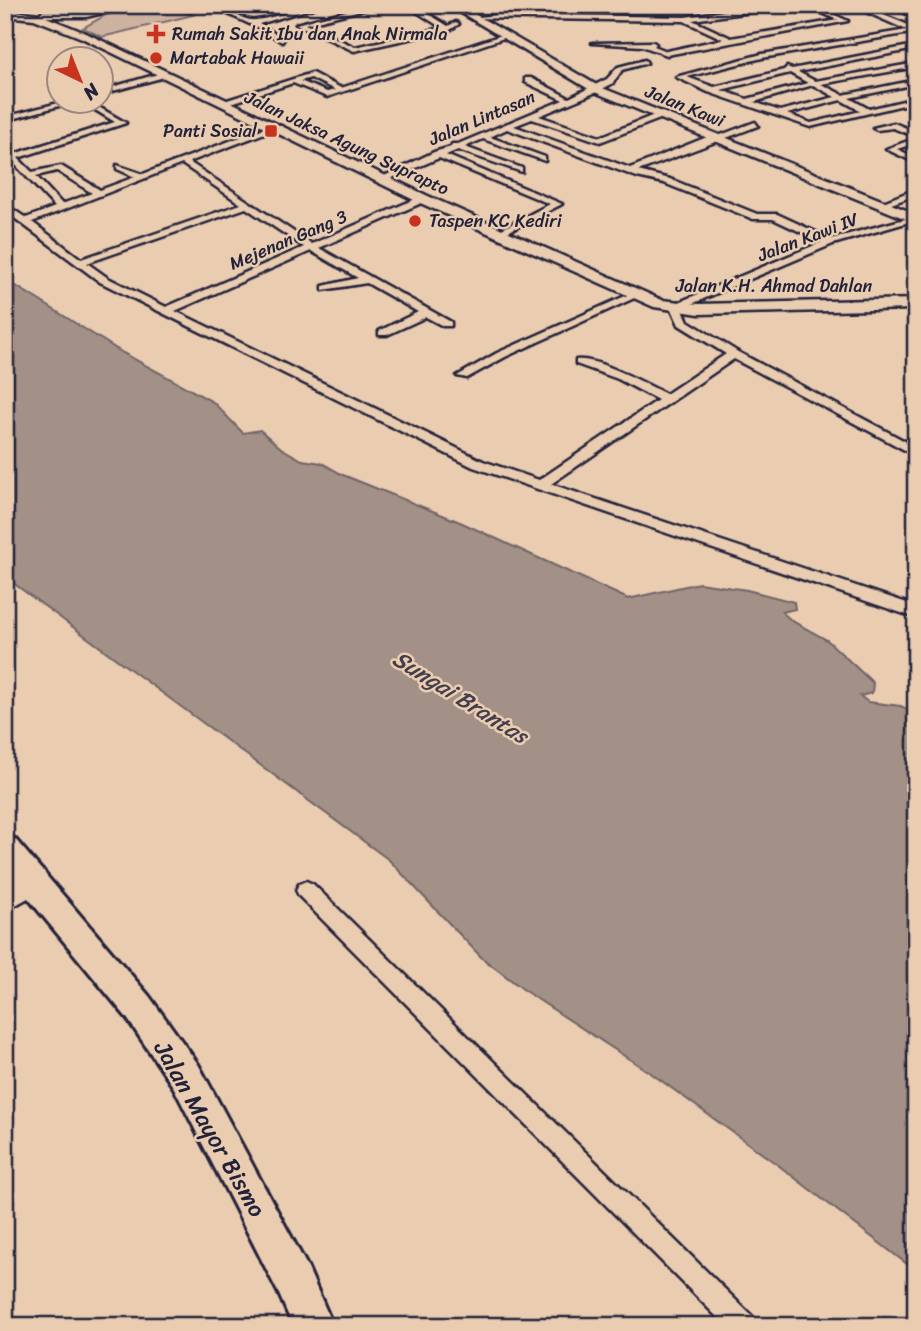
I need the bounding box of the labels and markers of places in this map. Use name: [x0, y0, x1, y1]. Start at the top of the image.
place label: Rumah Sakit Ibu dan Anak Nirmala: [172, 18, 448, 50]
marker: Rumah Sakit Ibu dan Anak Nirmala: [146, 24, 166, 44]
place label: Martabak Hawaii: [170, 42, 305, 74]
marker: Martabak Hawaii: [148, 50, 164, 66]
place label: Panti Sosial: [163, 115, 258, 147]
marker: Panti Sosial: [263, 123, 279, 139]
place label: Taspen KC Kediri: [429, 205, 563, 237]
marker: Taspen KC Kediri: [407, 213, 423, 229]

